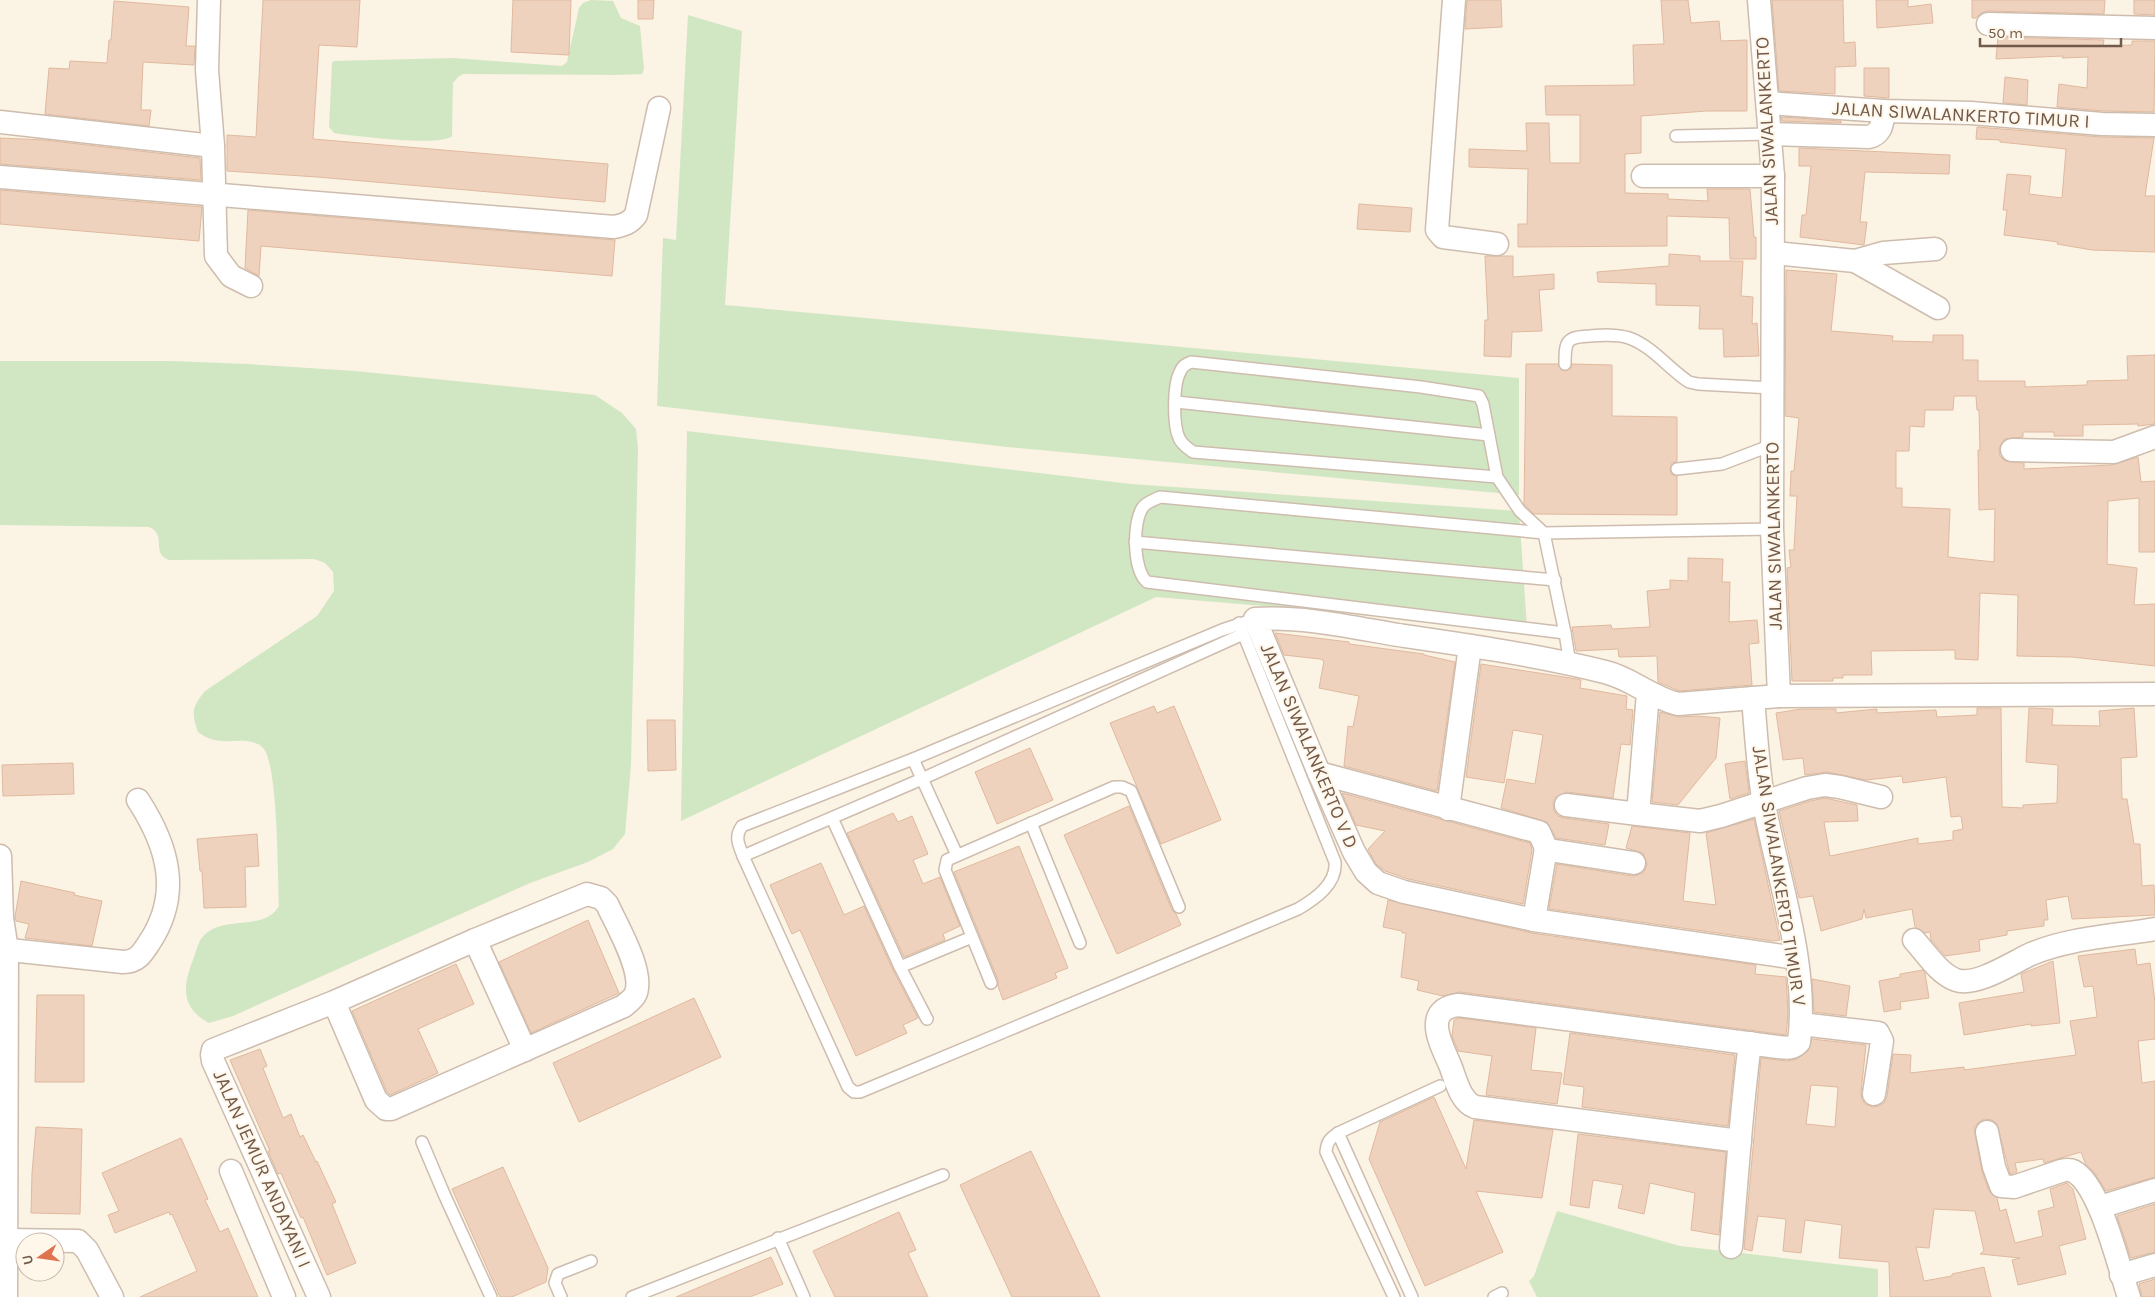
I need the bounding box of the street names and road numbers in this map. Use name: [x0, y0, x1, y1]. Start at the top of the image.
street label: JALAN SIWALANKERTO: [1751, 36, 1783, 226]
street label: JALAN SIWALANKERTO TIMUR I: [1832, 97, 2090, 133]
street label: JALAN SIWALANKERTO: [1761, 442, 1787, 630]
street label: JALAN SIWALANKERTO V D: [1256, 640, 1362, 852]
street label: JALAN SIWALANKERTO TIMUR V: [1748, 744, 1810, 1008]
street label: JALAN JEMUR ANDAYANI I: [208, 1067, 316, 1271]

